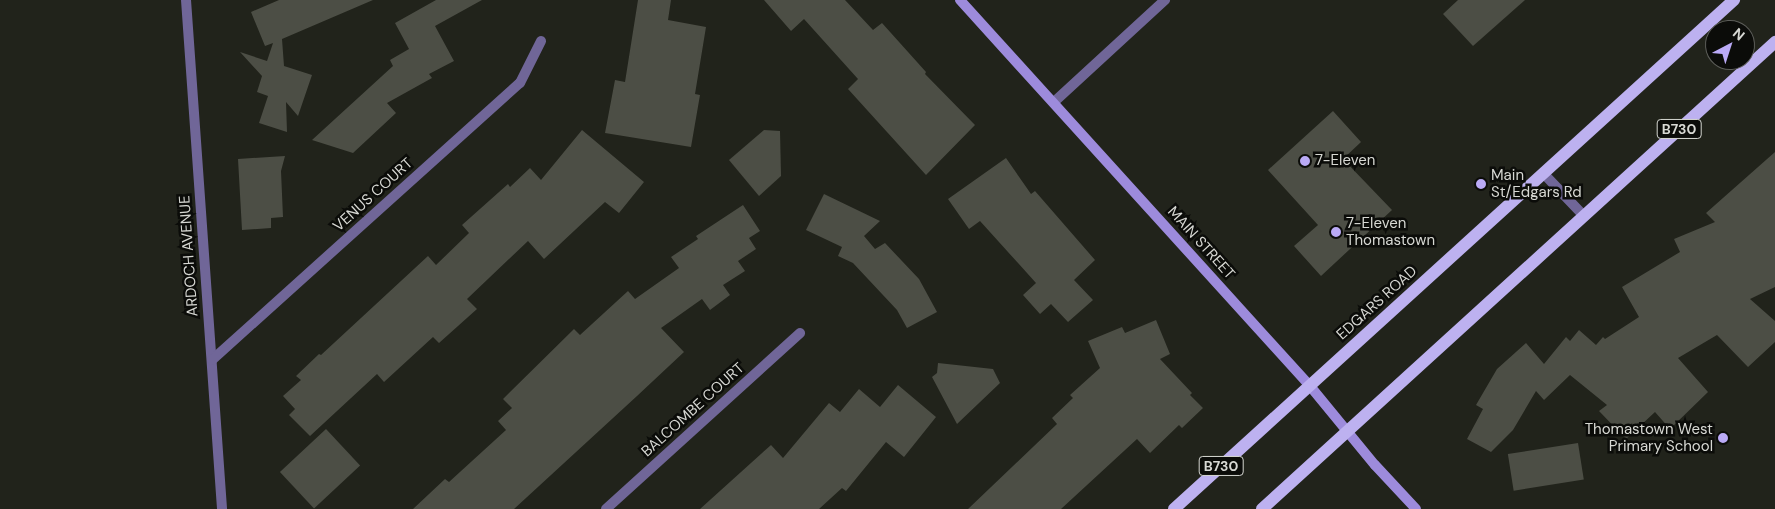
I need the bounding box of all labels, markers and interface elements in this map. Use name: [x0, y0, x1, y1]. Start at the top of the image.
north arrow: [1705, 20, 1755, 70]
text: N: [1729, 24, 1749, 44]
road number: B730: [1656, 118, 1702, 140]
place label: 7-Eleven: [1315, 152, 1375, 170]
street label: VENUS COURT: [329, 155, 417, 235]
marker: 7-Eleven: [1299, 155, 1311, 167]
place label: Main St/Edgars Rd: [1491, 166, 1582, 201]
marker: Main St/Edgars Rd: [1475, 178, 1487, 190]
street label: ARDOCH AVENUE: [176, 195, 202, 317]
street label: MAIN STREET: [1164, 203, 1238, 283]
place label: 7-Eleven Thomastown: [1346, 214, 1435, 249]
marker: 7-Eleven Thomastown: [1330, 226, 1342, 238]
street label: EDGARS ROAD: [1333, 262, 1421, 344]
street label: BALCOMBE COURT: [638, 359, 748, 461]
place label: Thomastown West Primary School: [1585, 420, 1713, 455]
marker: Thomastown West Primary School: [1717, 432, 1729, 444]
road number: B730: [1198, 454, 1244, 478]

